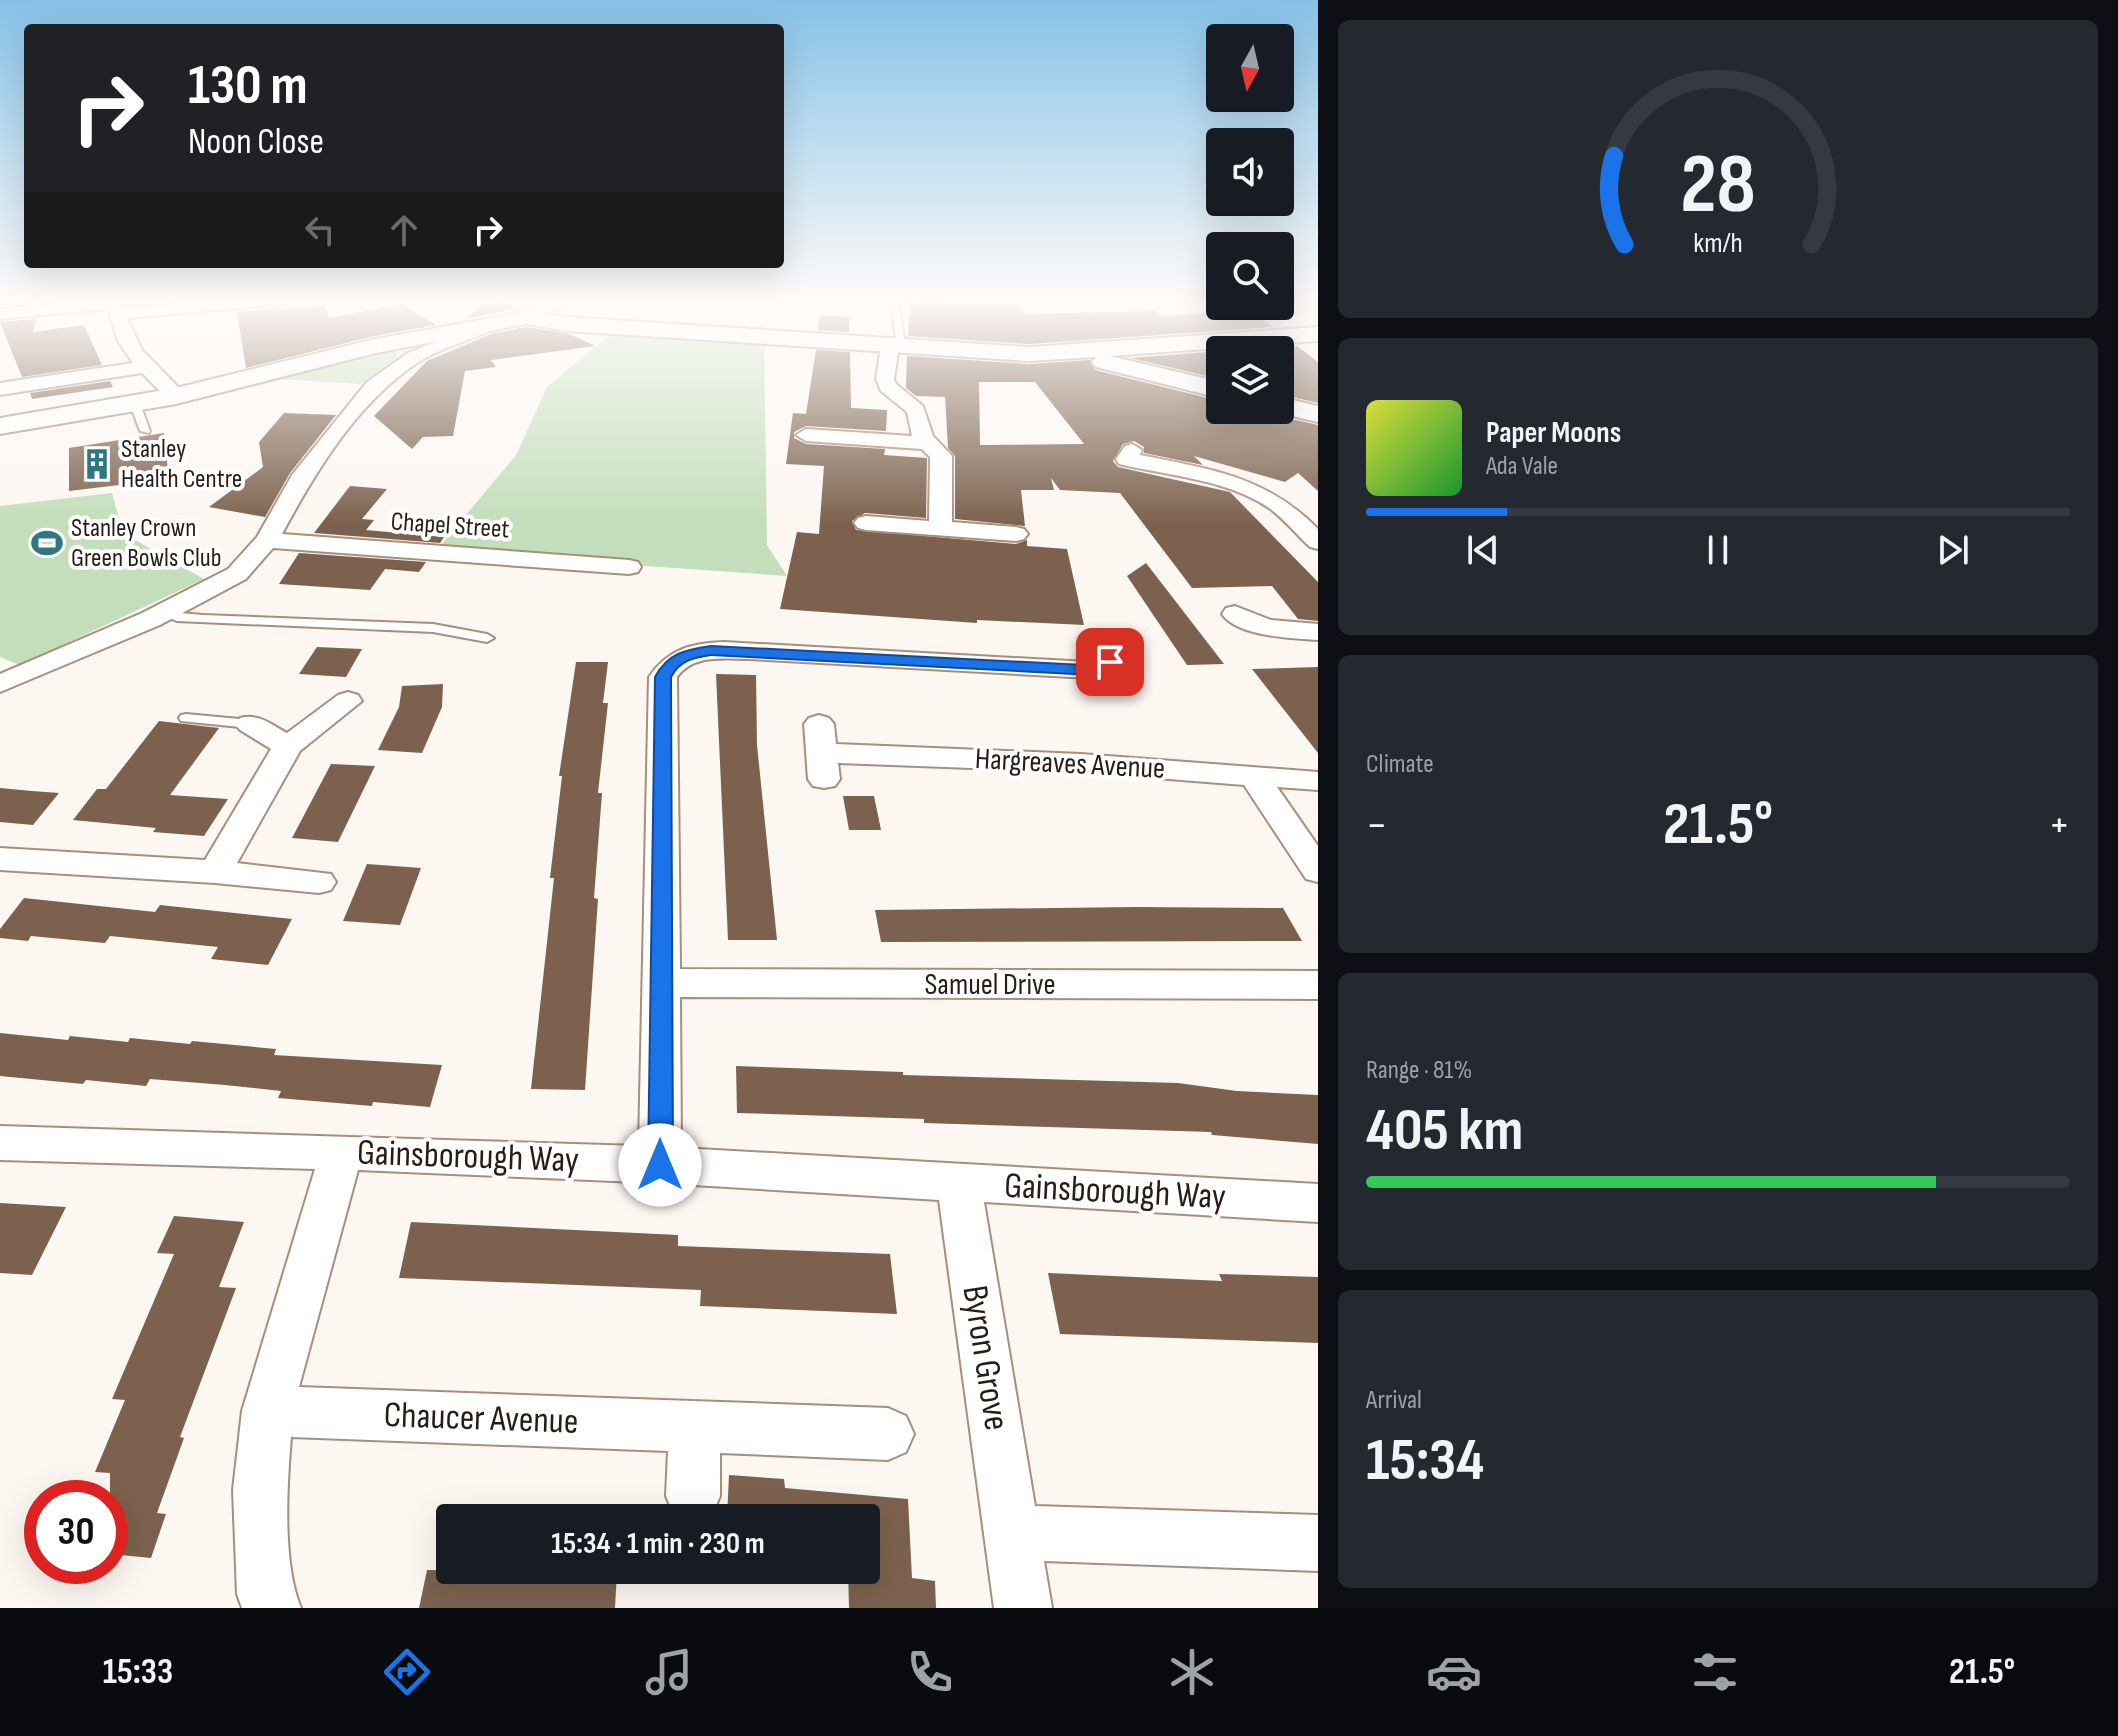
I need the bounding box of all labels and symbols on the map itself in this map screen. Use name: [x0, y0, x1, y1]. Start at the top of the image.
north arrow: [1206, 24, 1294, 112]
place label: Stanley Health Centre: [121, 434, 242, 495]
building icon: Stanley Health Centre: [80, 447, 114, 481]
street label: Chapel Street: [390, 506, 510, 546]
place label: Stanley Crown Green Bowls Club: [71, 513, 222, 574]
sports icon: Stanley Crown Green Bowls Club: [30, 526, 64, 560]
pin: [1076, 628, 1144, 696]
street label: Hargreaves Avenue: [974, 741, 1166, 787]
street label: Samuel Drive: [925, 967, 1055, 1003]
position arrow: [618, 1123, 702, 1207]
street label: Gainsborough Way: [356, 1132, 580, 1182]
street label: Gainsborough Way: [1003, 1165, 1227, 1219]
street label: Byron Grove: [952, 1283, 1018, 1433]
street label: Chaucer Avenue: [383, 1394, 579, 1444]
speed limit sign: 30: [24, 1480, 128, 1584]

